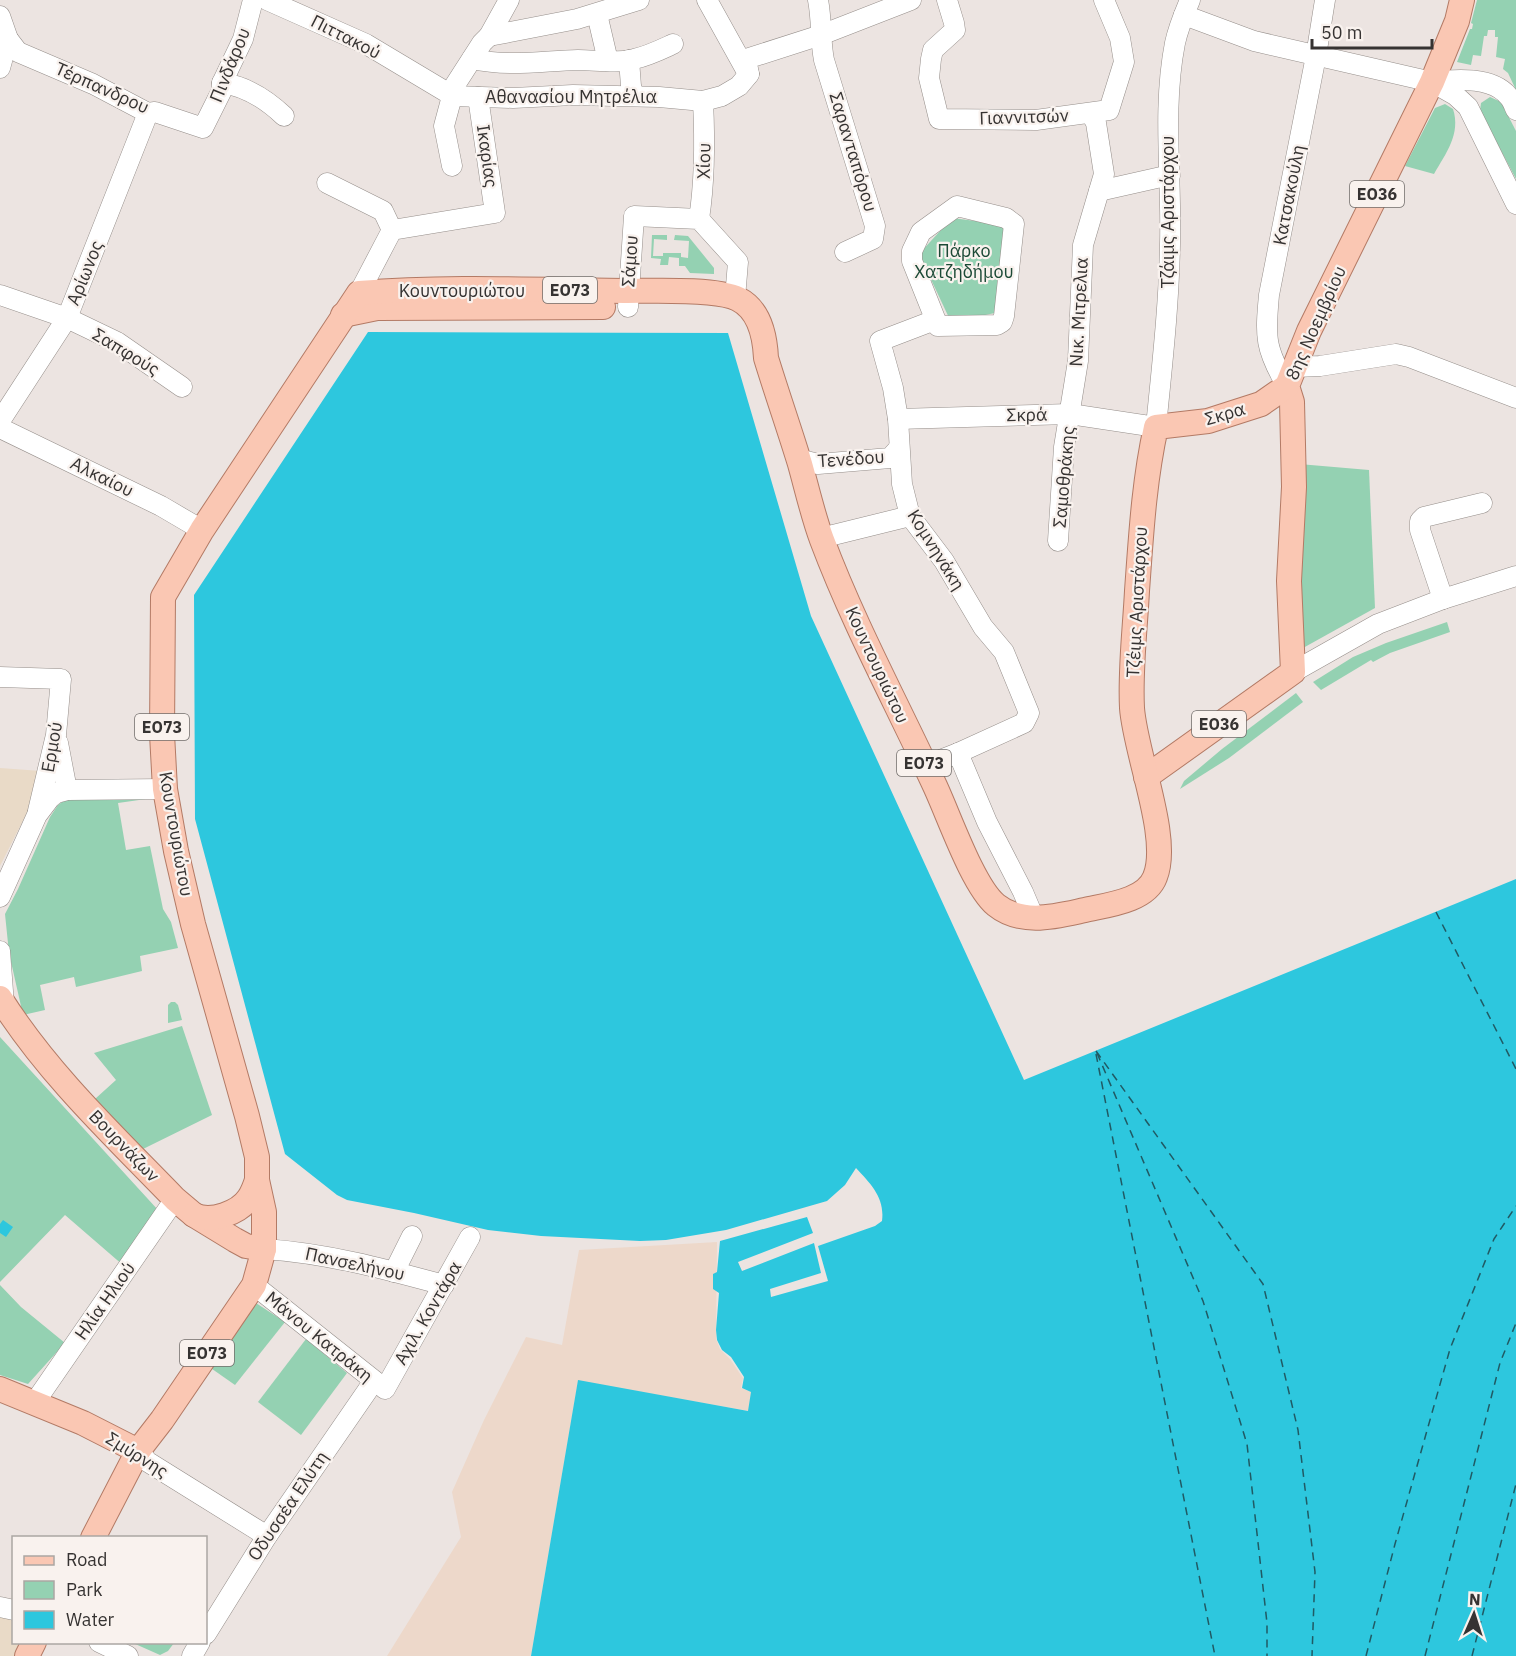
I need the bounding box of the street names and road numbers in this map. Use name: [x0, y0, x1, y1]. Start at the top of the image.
street label: Πιττακού: [307, 9, 385, 64]
street label: Πινδάρου: [204, 24, 255, 106]
street label: Τέρπανδρου: [52, 57, 153, 119]
street label: Αθανασίου Μητρέλια: [485, 85, 657, 108]
street label: Σαρανταπόρου: [824, 89, 883, 214]
street label: Γιαννιτσών: [979, 103, 1069, 130]
street label: Ικαρίας: [472, 123, 503, 189]
street label: Τζάιμς Αριστάρχου: [1156, 135, 1179, 289]
street label: Χίου: [692, 143, 715, 179]
street label: Κατσακούλη: [1268, 143, 1310, 247]
road number: ΕΟ36: [1350, 181, 1404, 207]
street label: Σάμου: [616, 234, 643, 288]
street label: Αρίωνος: [61, 237, 108, 309]
street label: Νικ. Μιτρελια: [1064, 257, 1093, 367]
street label: 8ης Νοεμβρίου: [1280, 262, 1351, 384]
road number: ΕΟ73: [543, 277, 597, 303]
street label: Κουντουριώτου: [399, 279, 525, 302]
street label: Σαπφούς: [88, 323, 164, 381]
street label: Σκρα: [1202, 397, 1248, 430]
street label: Σκρά: [1006, 403, 1048, 426]
street label: Σαμοθράκης: [1048, 425, 1079, 529]
street label: Τενέδου: [817, 445, 885, 472]
street label: Αλκαίου: [67, 451, 138, 502]
street label: Κομνηνάκη: [903, 505, 970, 594]
street label: Τζέιμς Αριστάρχου: [1121, 526, 1152, 678]
street label: Κουντουριώτου: [840, 603, 915, 727]
road number: ΕΟ36: [1192, 711, 1246, 737]
road number: ΕΟ73: [135, 714, 189, 740]
street label: Ερμού: [36, 720, 67, 774]
road number: ΕΟ73: [897, 750, 951, 776]
street label: Κουντουριώτου: [154, 770, 199, 898]
street label: Βουρνάζων: [84, 1105, 165, 1187]
street label: Πανσελήνου: [303, 1242, 407, 1285]
street label: Ηλία Ηλιού: [69, 1257, 140, 1344]
street label: Αχιλ. Κοντάρα: [389, 1257, 466, 1369]
street label: Μάνου Κατράκη: [261, 1286, 378, 1387]
road number: ΕΟ73: [180, 1340, 234, 1366]
street label: Σμύρνης: [102, 1427, 173, 1483]
street label: Οδυσσέα Ελύτη: [242, 1446, 333, 1565]

